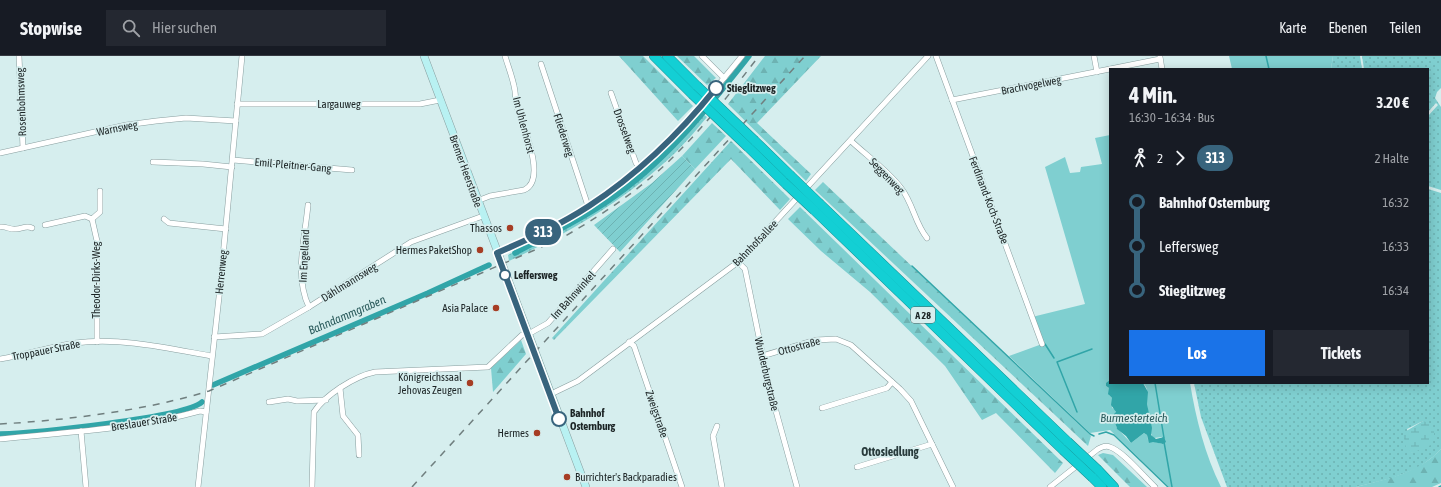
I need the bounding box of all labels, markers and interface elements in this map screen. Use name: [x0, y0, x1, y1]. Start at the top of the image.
search box: [106, 10, 386, 46]
text: Stopwise: [20, 17, 82, 39]
icon: search: [120, 17, 142, 39]
text: Hier suchen: [152, 19, 217, 36]
text: Karte: [1279, 20, 1306, 36]
text: Ebenen: [1328, 20, 1367, 36]
text: Teilen: [1389, 20, 1421, 36]
street label: Rosenbohmsweg: [14, 67, 28, 136]
street label: Brachvogelweg: [1000, 73, 1062, 97]
marker: Stieglitzweg: [708, 80, 724, 96]
place label: Stieglitzweg: [727, 82, 776, 94]
text: 4 Min.: [1129, 82, 1177, 108]
text: 3.20 €: [1376, 94, 1409, 111]
street label: Im Uhlenhorst: [511, 95, 537, 155]
street label: Largauweg: [317, 98, 361, 110]
street label: Drosselweg: [611, 107, 639, 155]
text: 16:30 – 16:34 · Bus: [1129, 110, 1215, 125]
street label: Fliederweg: [551, 112, 577, 158]
street label: Warnsweg: [96, 118, 139, 138]
street label: Bremer Heerstraße: [447, 133, 485, 209]
icon: walk: [1129, 147, 1151, 169]
icon: forward: [1169, 147, 1191, 169]
text: 313: [1205, 150, 1225, 166]
text: 2: [1157, 151, 1163, 166]
text: 2 Halte: [1375, 151, 1409, 166]
street label: Ferdinand-Koch-Straße: [967, 155, 1011, 245]
street label: Emil-Pleitner-Gang: [254, 156, 332, 174]
street label: Seggenweg: [867, 156, 907, 197]
text: Bahnhof Osternburg: [1159, 194, 1270, 211]
text: 16:32: [1382, 195, 1409, 210]
street label: Bahnhofsallee: [730, 218, 780, 268]
line badge: 313: [520, 219, 566, 245]
place label: Thassos: [470, 222, 502, 234]
marker: Thassos: [505, 223, 515, 233]
text: 313: [533, 224, 553, 240]
street label: Im Engelland: [297, 229, 311, 283]
text: Leffersweg: [1159, 238, 1218, 255]
text: 16:33: [1382, 239, 1409, 254]
street label: Theodor-Dirks-Weg: [90, 241, 102, 319]
place label: Hermes PaketShop: [396, 244, 472, 256]
marker: Hermes PaketShop: [475, 245, 485, 255]
street label: Herrenweg: [213, 249, 229, 295]
street label: Dählmannsweg: [319, 260, 379, 304]
marker: Leffersweg: [499, 269, 511, 281]
place label: Leffersweg: [514, 269, 558, 281]
street label: Im Bahnwinkel: [548, 269, 598, 321]
text: Stieglitzweg: [1159, 282, 1226, 299]
text: 16:34: [1382, 283, 1409, 298]
water label: Bahndammgraben: [306, 292, 388, 338]
place label: Asia Palace: [442, 302, 488, 314]
marker: Asia Palace: [491, 303, 501, 313]
road number: A 28: [911, 307, 935, 323]
button: Los: [1129, 330, 1265, 376]
button: Tickets: [1273, 330, 1409, 376]
street label: Ottostraße: [777, 335, 821, 357]
street label: Wunderburgstraße: [753, 336, 781, 412]
street label: Troppauer Straße: [11, 338, 81, 362]
place label: Königreichssaal Jehovas Zeugen: [398, 371, 462, 396]
marker: Königreichssaal Jehovas Zeugen: [465, 378, 475, 388]
street label: Zweigstraße: [643, 389, 671, 439]
place label: Bahnhof Osternburg: [570, 407, 615, 432]
street label: Breslauer Straße: [110, 411, 178, 433]
marker: Bahnhof Osternburg: [551, 411, 567, 427]
water label: Burmesterteich: [1100, 411, 1168, 425]
place label: Hermes: [498, 427, 529, 439]
marker: Hermes: [532, 428, 542, 438]
district label: Ottosiedlung: [861, 445, 920, 459]
place label: Burrichter's Backparadies: [575, 471, 677, 483]
marker: Burrichter's Backparadies: [562, 472, 572, 482]

